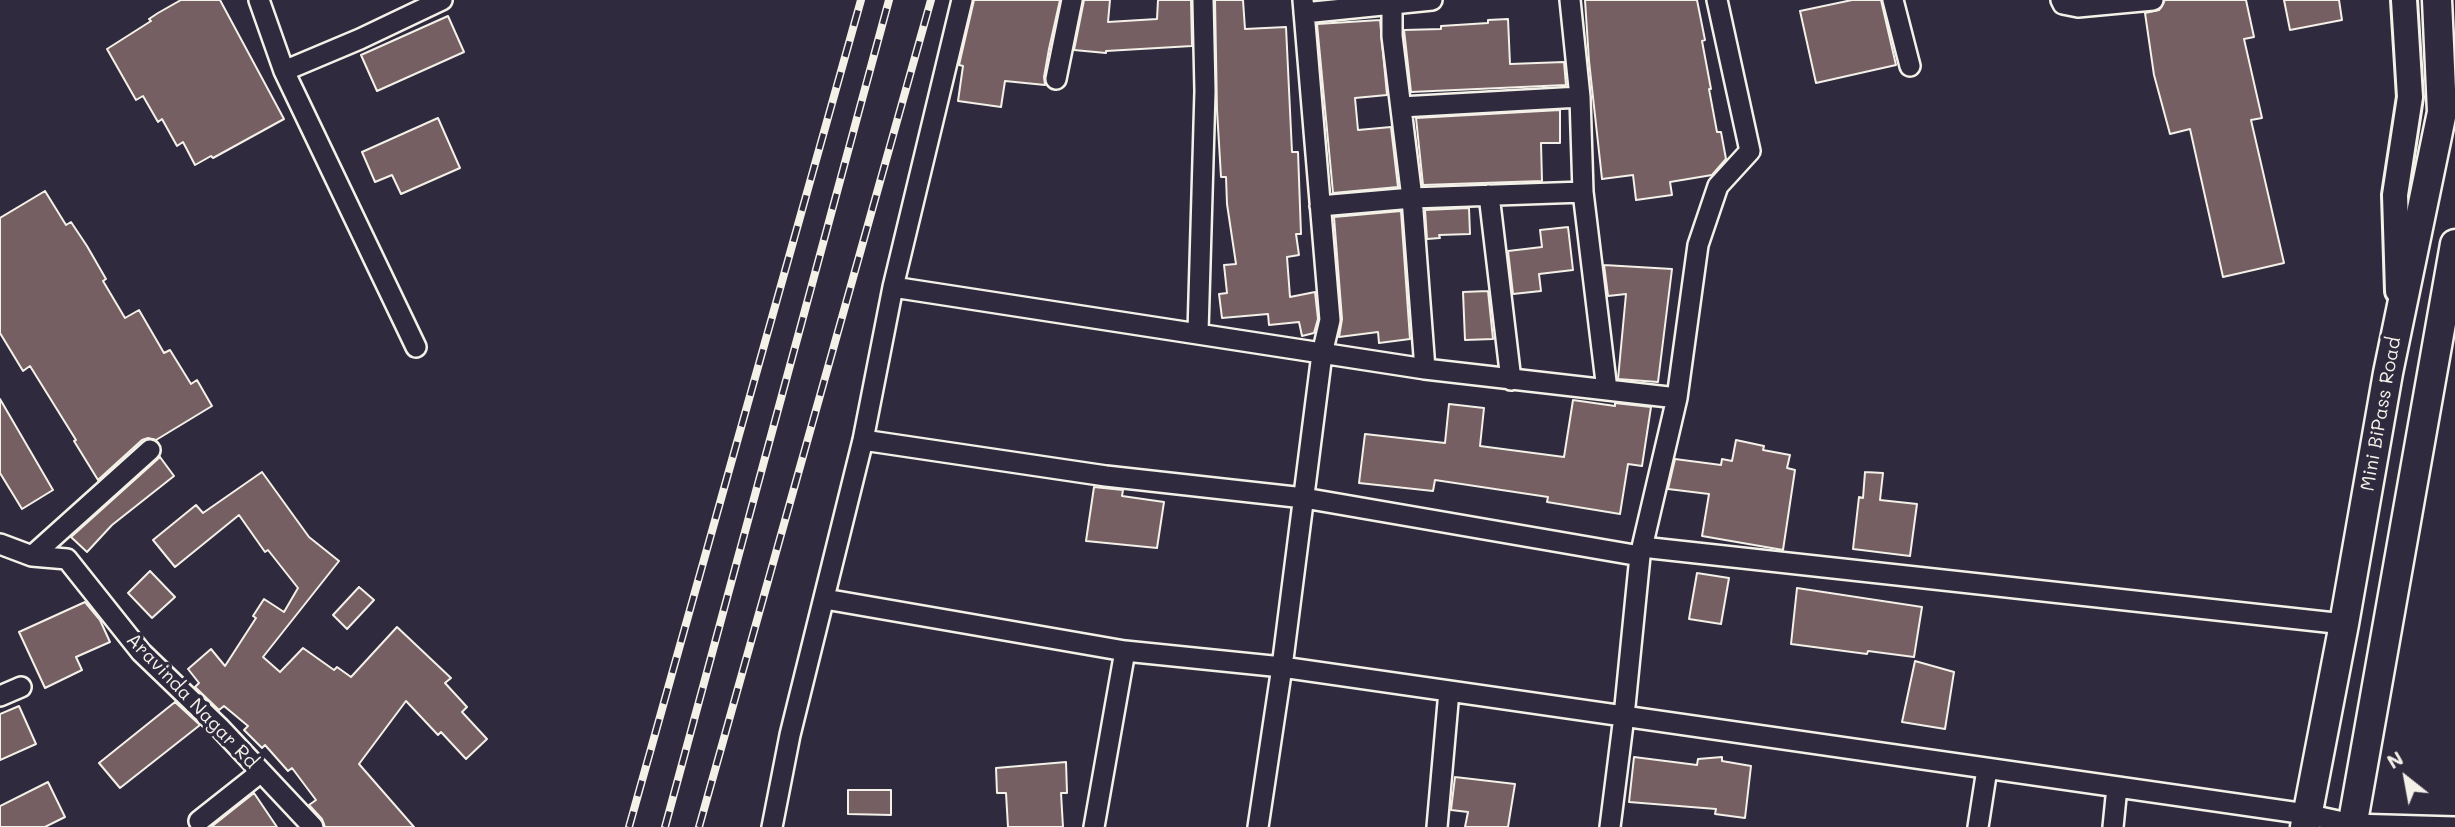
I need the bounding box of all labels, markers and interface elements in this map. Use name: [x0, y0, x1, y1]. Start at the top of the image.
street label: Mini BiPass Road: [2356, 335, 2406, 493]
street label: Aravinda Nagar Rd: [121, 629, 263, 773]
north arrow: [2371, 743, 2441, 813]
text: N: [2382, 745, 2408, 774]

